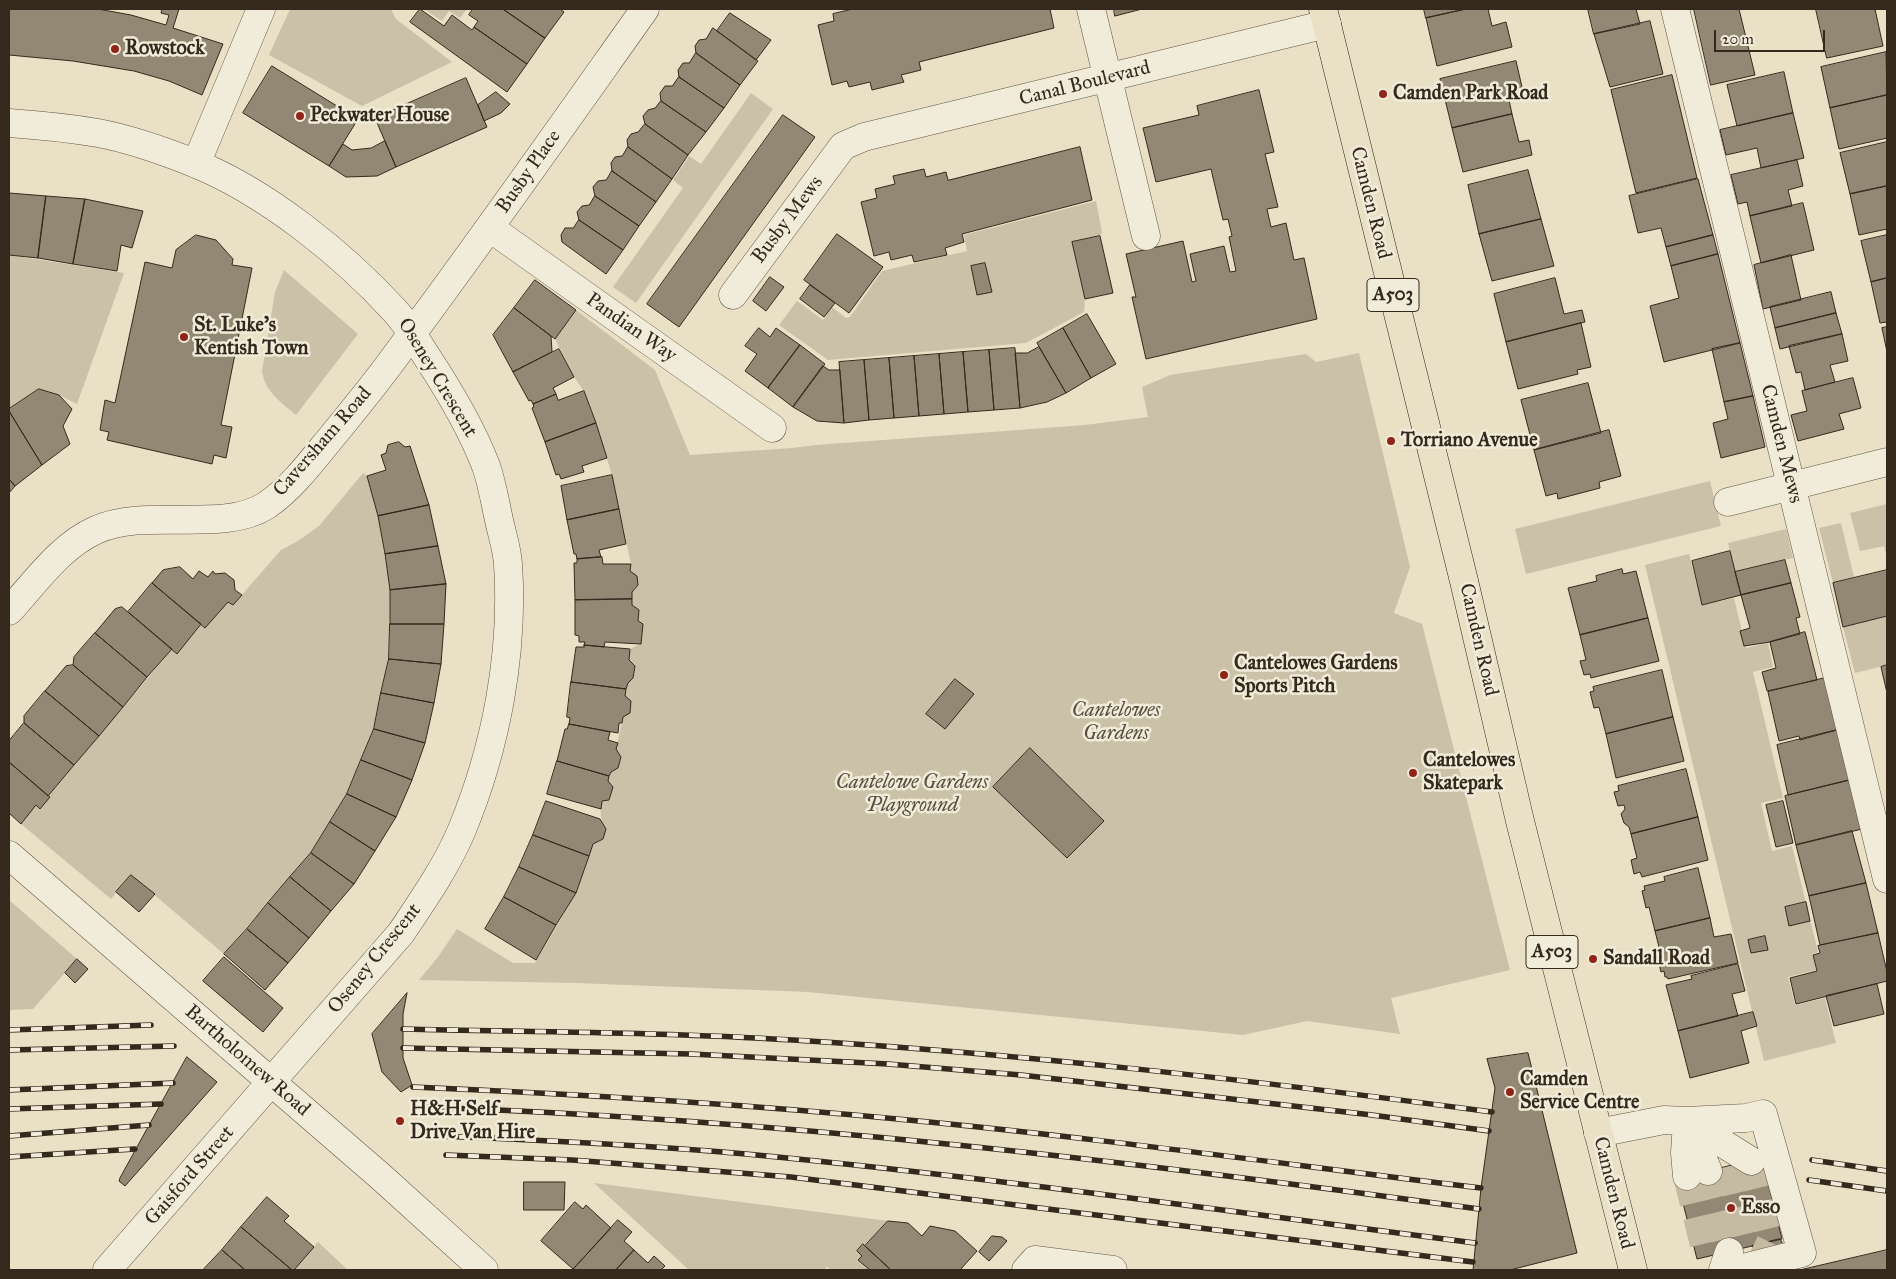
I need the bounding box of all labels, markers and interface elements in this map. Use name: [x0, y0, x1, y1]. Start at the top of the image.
scale bar: [1716, 20, 1827, 52]
text: 20 m: [1722, 30, 1754, 48]
place label: Rowstock: [125, 37, 204, 61]
marker: Rowstock: [109, 43, 121, 55]
street label: Canal Boulevard: [1017, 56, 1153, 112]
place label: Camden Park Road: [1393, 82, 1548, 106]
marker: Camden Park Road: [1377, 88, 1389, 100]
place label: Peckwater House: [310, 104, 449, 128]
marker: Peckwater House: [294, 110, 306, 122]
street label: Busby Place: [492, 126, 566, 218]
street label: Camden Road: [1344, 144, 1396, 262]
street label: Busby Mews: [747, 171, 829, 269]
road number: A503: [1367, 278, 1419, 312]
street label: Pandian Way: [581, 288, 681, 368]
place label: St. Luke's Kentish Town: [194, 314, 308, 361]
street label: Oseney Crescent: [392, 314, 482, 442]
marker: St. Luke's Kentish Town: [178, 331, 190, 343]
street label: Caversham Road: [269, 382, 377, 502]
street label: Camden Mews: [1755, 382, 1807, 506]
place label: Torriano Avenue: [1401, 429, 1538, 453]
marker: Torriano Avenue: [1385, 435, 1397, 447]
street label: Camden Road: [1453, 581, 1503, 699]
place label: Cantelowes Gardens Sports Pitch: [1234, 652, 1398, 699]
marker: Cantelowes Gardens Sports Pitch: [1218, 669, 1230, 681]
park label: Cantelowes Gardens: [1072, 699, 1160, 746]
place label: Cantelowes Skatepark: [1423, 749, 1515, 796]
marker: Cantelowes Skatepark: [1407, 767, 1419, 779]
park label: Cantelowe Gardens Playground: [836, 771, 988, 818]
street label: Oseney Crescent: [323, 899, 427, 1019]
road number: A503: [1526, 936, 1578, 969]
place label: Sandall Road: [1603, 947, 1710, 971]
marker: Sandall Road: [1587, 953, 1599, 965]
street label: Bartholomew Road: [180, 1000, 314, 1122]
place label: Camden Service Centre: [1520, 1068, 1639, 1115]
marker: Camden Service Centre: [1504, 1086, 1516, 1098]
place label: H&H Self Drive Van Hire: [410, 1098, 535, 1145]
marker: H&H Self Drive Van Hire: [394, 1115, 406, 1127]
street label: Gaisford Street: [140, 1121, 240, 1231]
street label: Camden Road: [1587, 1134, 1639, 1252]
place label: Esso: [1741, 1196, 1780, 1220]
marker: Esso: [1725, 1202, 1737, 1214]

